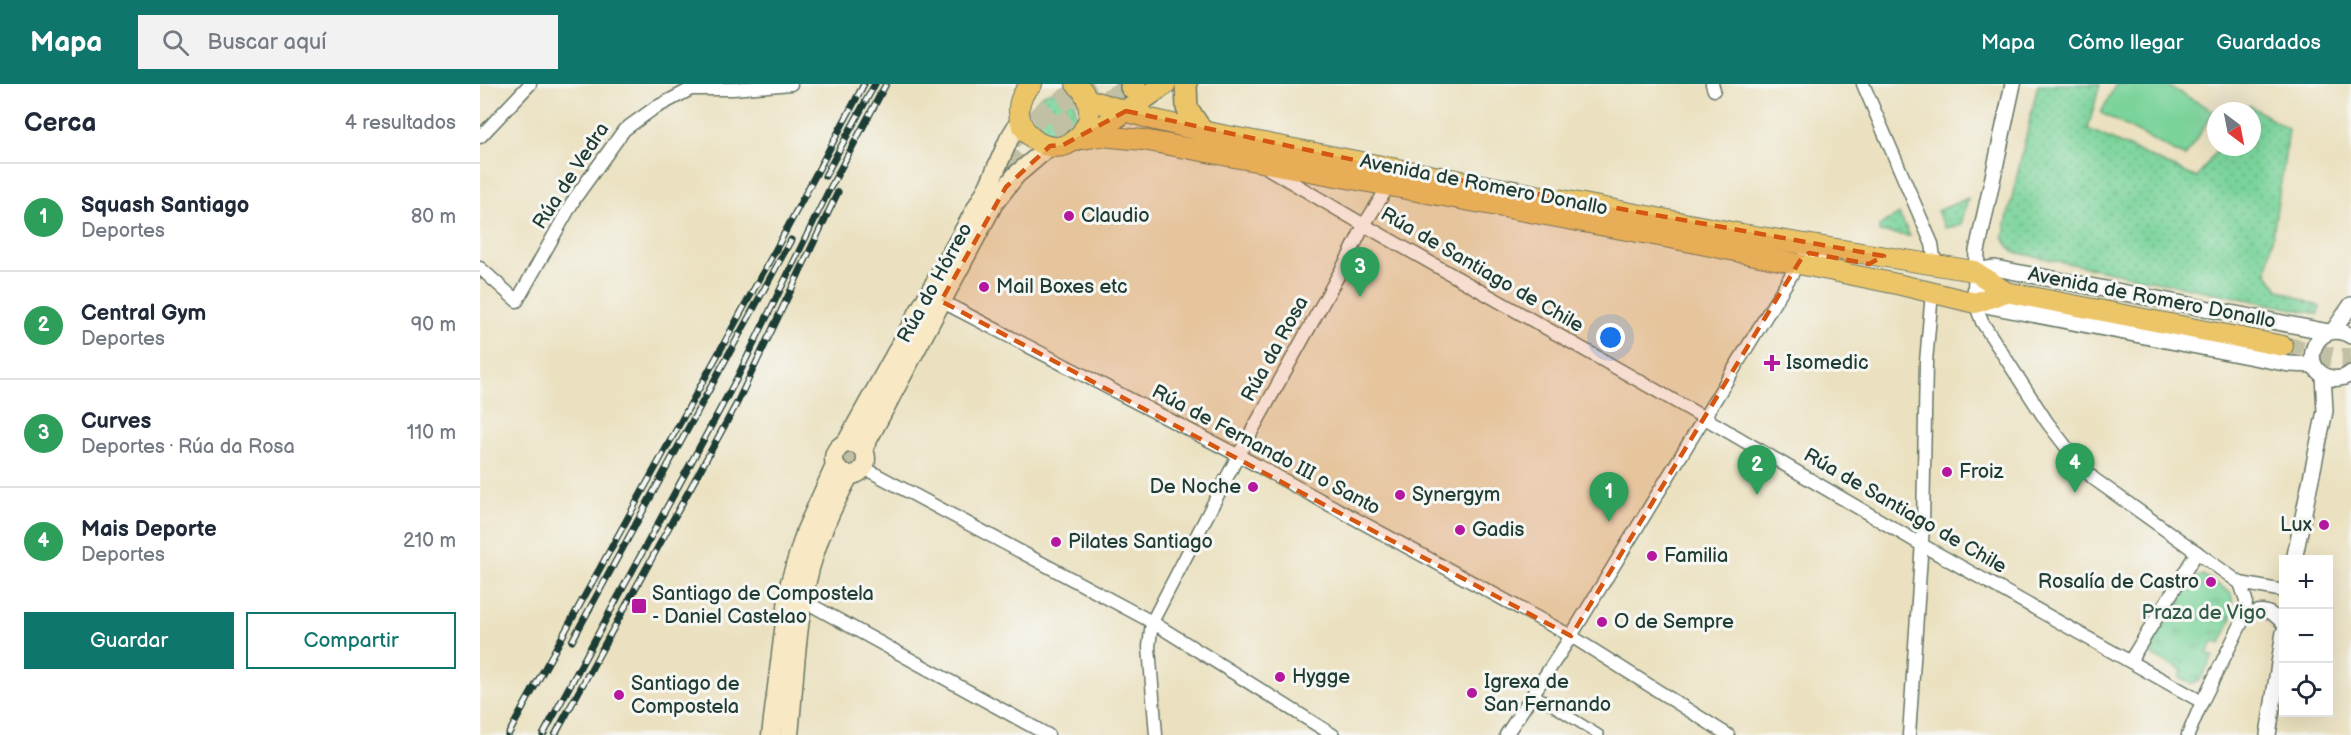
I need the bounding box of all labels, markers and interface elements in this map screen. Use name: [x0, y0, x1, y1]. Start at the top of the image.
search box: [138, 15, 558, 69]
text: Mapa: [30, 26, 102, 59]
icon: search: [159, 26, 192, 59]
text: Buscar aquí: [207, 29, 326, 56]
text: Mapa: [1981, 30, 2035, 55]
text: Cómo llegar: [2068, 30, 2183, 55]
text: Guardados: [2216, 30, 2321, 55]
north arrow: [2207, 102, 2261, 156]
text: Cerca: [24, 108, 96, 139]
text: 4 resultados: [345, 111, 456, 135]
street label: Rúa de Vedra: [528, 118, 614, 234]
street label: Avenida de Romero Donallo: [1358, 149, 1610, 221]
text: Squash Santiago: [81, 192, 249, 219]
street label: Rúa de Santiago de Chile: [1376, 202, 1588, 338]
place label: Claudio: [1081, 204, 1150, 228]
text: 1: [39, 205, 48, 229]
text: 80 m: [411, 205, 456, 229]
marker: Claudio: [1062, 209, 1076, 223]
text: Deportes: [81, 219, 165, 243]
street label: Rúa do Hórreo: [892, 219, 978, 347]
pin: 3: [1340, 248, 1380, 297]
street label: Avenida de Romero Donallo: [2026, 262, 2278, 334]
place label: Mail Boxes etc: [996, 275, 1128, 299]
marker: Mail Boxes etc: [977, 280, 991, 294]
street label: Rúa da Rosa: [1236, 292, 1314, 406]
text: Central Gym: [81, 300, 206, 327]
text: 2: [38, 313, 49, 337]
text: 90 m: [411, 313, 456, 337]
your location: [1596, 323, 1625, 352]
text: Deportes: [81, 327, 165, 351]
place label: Isomedic: [1786, 351, 1869, 375]
marker: Isomedic: [1763, 354, 1781, 372]
street label: Rúa de Fernando III o Santo: [1148, 380, 1384, 520]
text: Curves: [81, 408, 151, 435]
text: 3: [38, 421, 49, 445]
text: 110 m: [407, 421, 456, 445]
text: Deportes · Rúa da Rosa: [81, 435, 295, 459]
street label: Rúa de Santiago de Chile: [1799, 443, 2011, 579]
pin: 4: [2056, 444, 2094, 493]
pin: 2: [1738, 446, 1776, 495]
place label: Froiz: [1959, 460, 2004, 484]
marker: Froiz: [1940, 465, 1954, 479]
pin: 1: [1590, 472, 1628, 522]
place label: De Noche: [1149, 475, 1241, 499]
marker: De Noche: [1246, 480, 1260, 494]
place label: Synergym: [1412, 483, 1500, 507]
marker: Synergym: [1393, 488, 1407, 502]
place label: Lux: [2280, 513, 2313, 537]
text: Mais Deporte: [81, 516, 217, 543]
place label: Gadis: [1472, 518, 1524, 542]
marker: Lux: [2317, 518, 2331, 532]
marker: Gadis: [1453, 523, 1467, 537]
text: 4: [38, 529, 49, 553]
text: 210 m: [403, 529, 456, 553]
place label: Pilates Santiago: [1068, 530, 1213, 554]
marker: Pilates Santiago: [1049, 535, 1063, 549]
text: Deportes: [81, 543, 165, 567]
place label: Familia: [1664, 544, 1728, 568]
marker: Familia: [1645, 549, 1659, 563]
map controls: [2279, 555, 2333, 717]
button: +: [2279, 555, 2333, 609]
place label: Rosalía de Castro: [2038, 570, 2199, 594]
marker: Rosalía de Castro: [2204, 575, 2218, 589]
place label: Santiago de Compostela - Daniel Castelao: [652, 582, 874, 629]
marker: Santiago de Compostela - Daniel Castelao: [630, 597, 648, 615]
park label: Praza de Vigo: [2142, 601, 2266, 625]
button: −: [2279, 609, 2333, 663]
place label: O de Sempre: [1614, 610, 1734, 634]
button: Guardar: [24, 612, 234, 669]
button: Compartir: [246, 612, 456, 669]
marker: O de Sempre: [1595, 615, 1609, 629]
button: locate: [2279, 663, 2333, 717]
place label: Hygge: [1292, 665, 1350, 689]
marker: Hygge: [1273, 670, 1287, 684]
place label: Igrexa de San Fernando: [1484, 670, 1611, 717]
place label: Santiago de Compostela: [631, 672, 740, 719]
marker: Igrexa de San Fernando: [1465, 686, 1479, 700]
marker: Santiago de Compostela: [612, 688, 626, 702]

